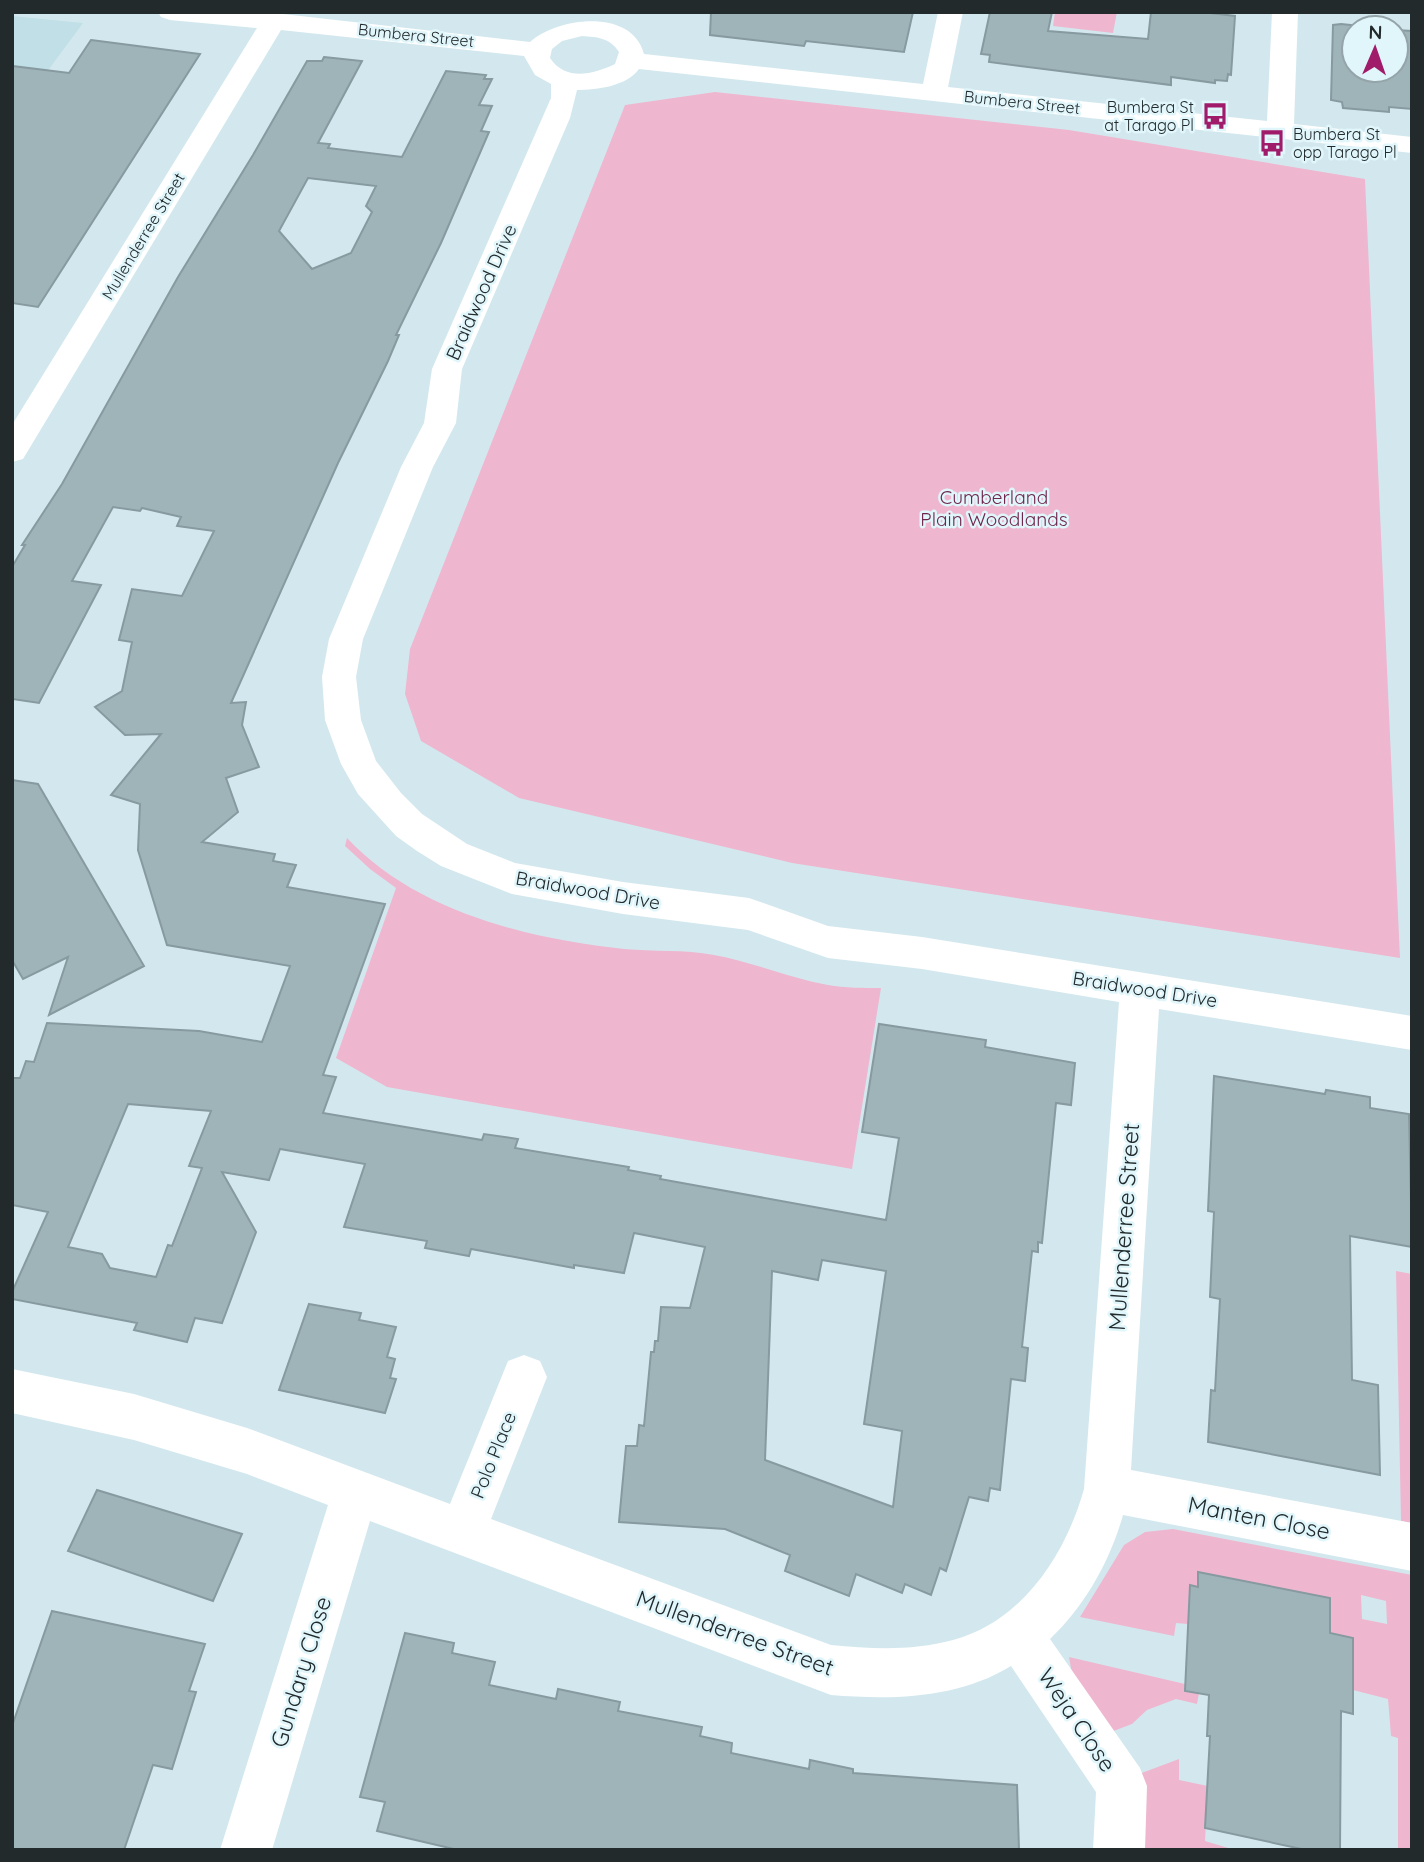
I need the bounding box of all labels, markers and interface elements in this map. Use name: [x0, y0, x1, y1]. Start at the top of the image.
north arrow: [1340, 14, 1410, 84]
street label: Bumbera Street: [357, 19, 475, 51]
text: N: [1368, 20, 1383, 44]
street label: Bumbera Street: [963, 86, 1081, 118]
place label: Bumbera St at Tarago Pl: [1104, 97, 1194, 135]
bus stop icon: Bumbera St at Tarago Pl: [1200, 101, 1230, 131]
place label: Bumbera St opp Tarago Pl: [1293, 124, 1397, 162]
bus stop icon: Bumbera St opp Tarago Pl: [1257, 128, 1287, 158]
street label: Mullenderree Street: [97, 169, 189, 303]
street label: Braidwood Drive: [440, 220, 522, 364]
park label: Cumberland Plain Woodlands: [920, 485, 1068, 531]
street label: Braidwood Drive: [514, 865, 662, 915]
street label: Braidwood Drive: [1071, 966, 1219, 1012]
street label: Mullenderree Street: [1102, 1122, 1145, 1332]
street label: Polo Place: [465, 1408, 521, 1502]
street label: Manten Close: [1186, 1490, 1333, 1546]
street label: Mullenderree Street: [632, 1583, 838, 1682]
street label: Gundary Close: [264, 1593, 337, 1751]
street label: Weja Close: [1032, 1662, 1123, 1777]

